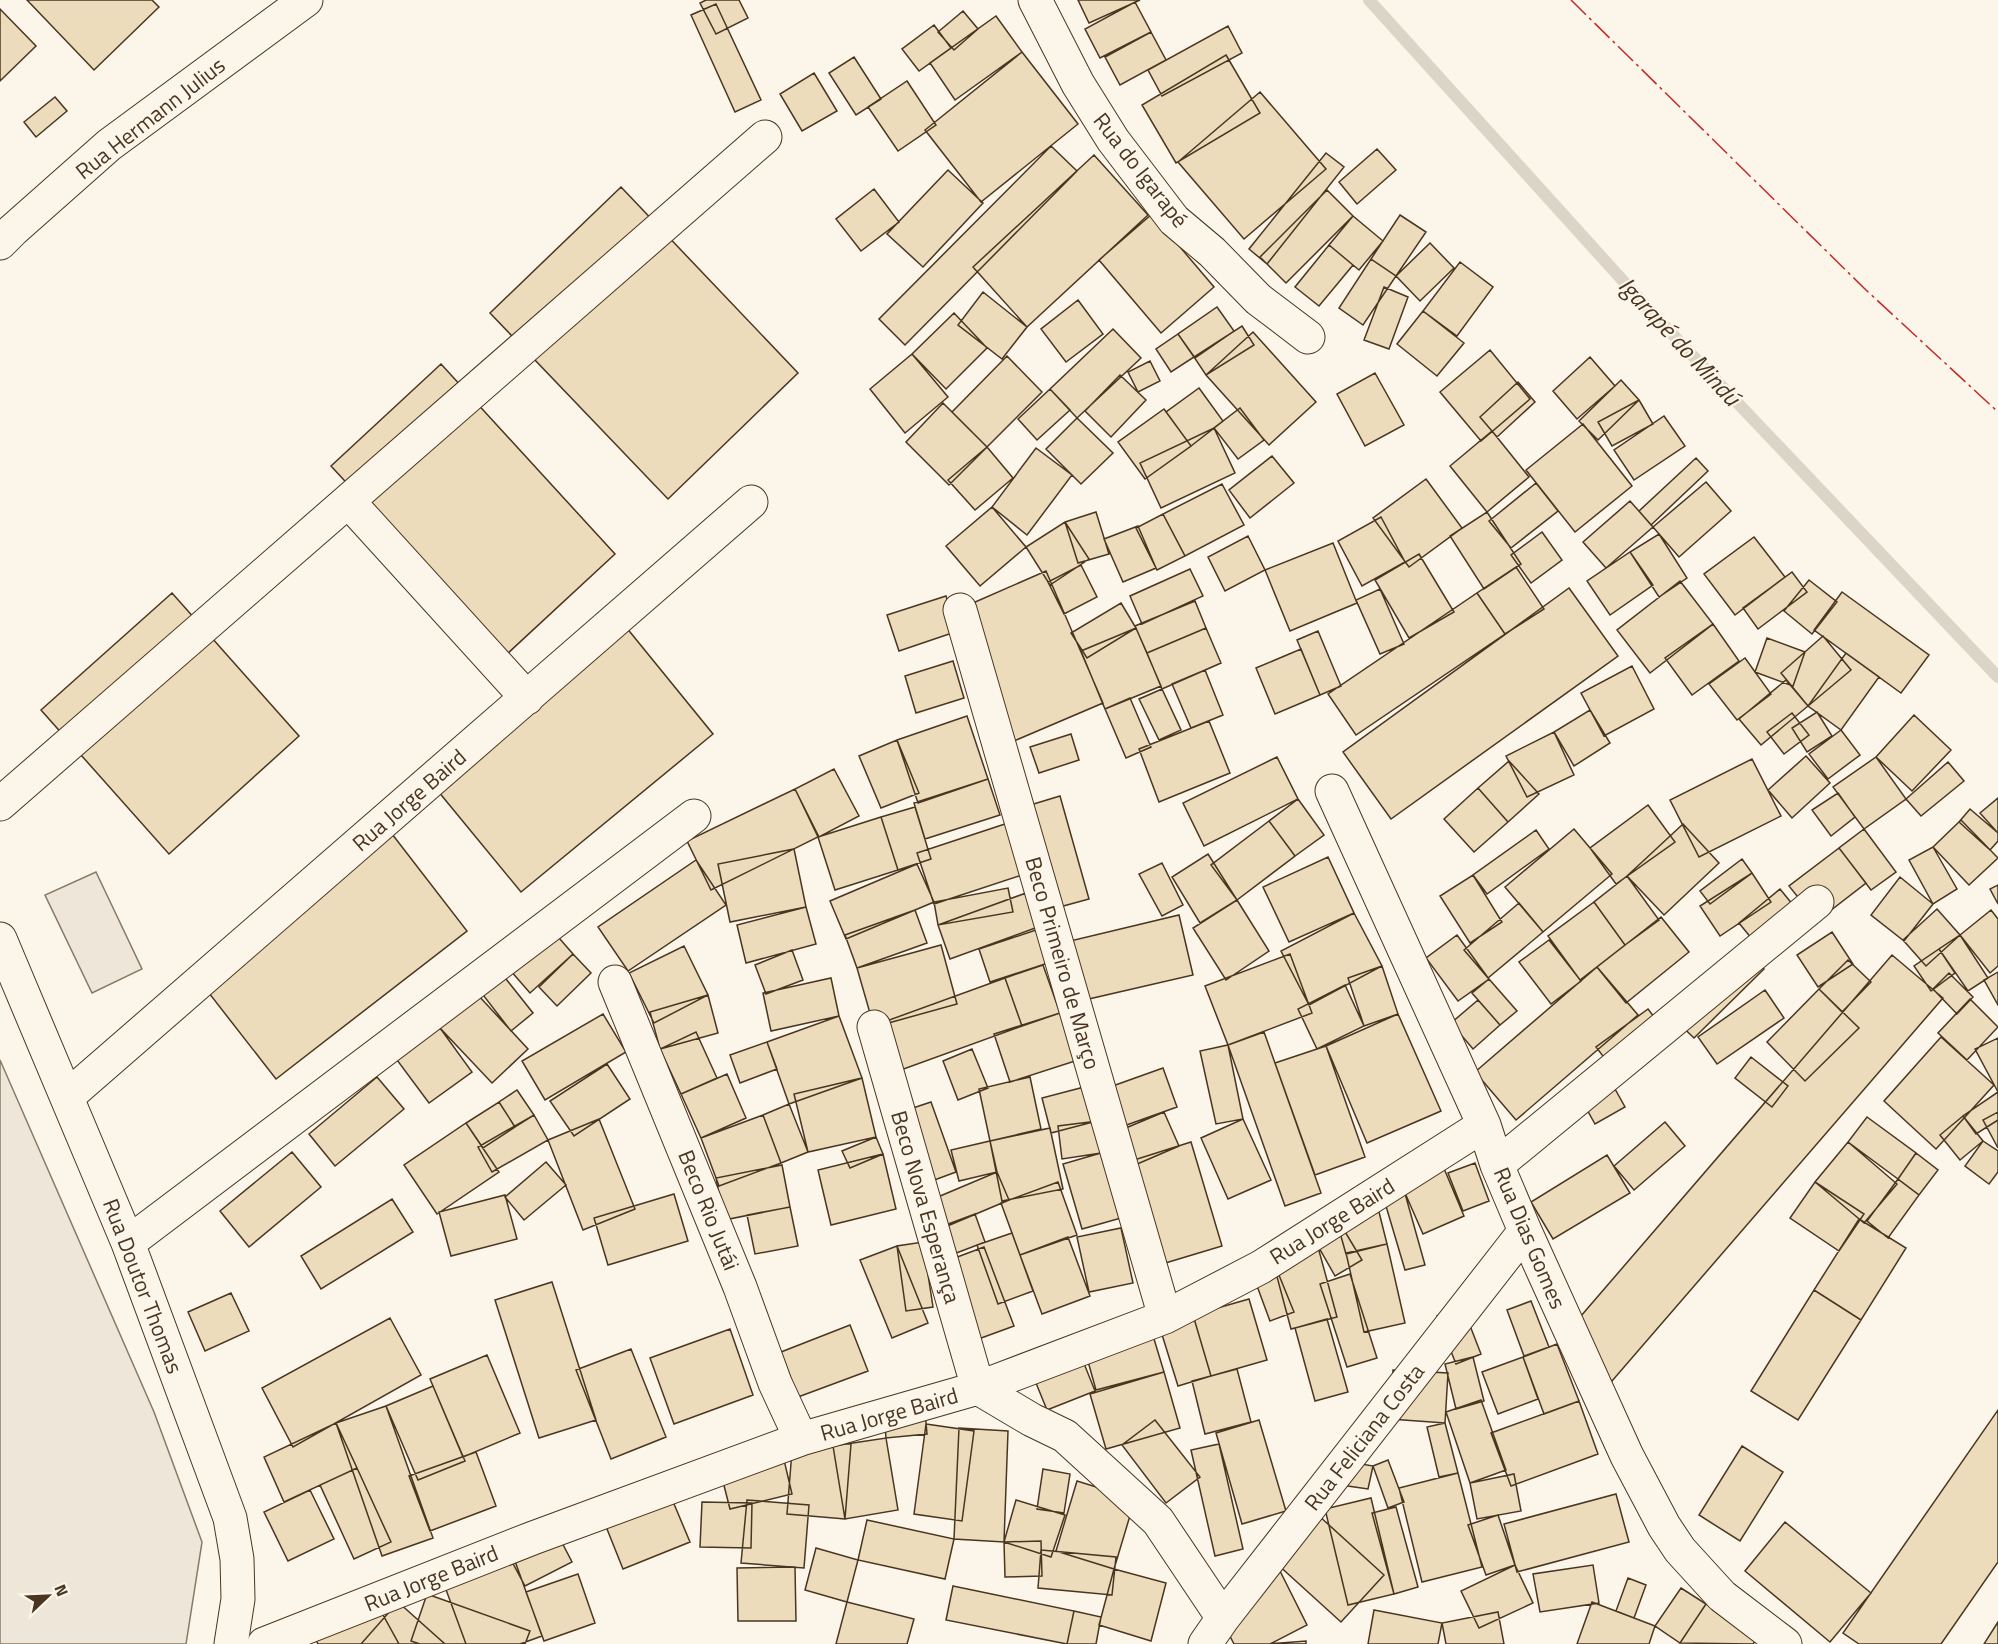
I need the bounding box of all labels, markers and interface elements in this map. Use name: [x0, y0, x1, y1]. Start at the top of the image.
street label: Rua Hermann Julius: [68, 49, 232, 187]
street label: Rua do Igarapé: [1085, 105, 1197, 235]
water label: Igarapé do Mindú: [1611, 268, 1751, 415]
street label: Rua Jorge Baird: [344, 741, 474, 859]
street label: Beco Primeiro de Março: [1016, 853, 1110, 1073]
street label: Beco Nova Esperança: [882, 1107, 970, 1307]
street label: Beco Rio Jutái: [669, 1145, 749, 1275]
street label: Rua Dias Gomes: [1485, 1162, 1575, 1314]
street label: Rua Jorge Baird: [1263, 1169, 1401, 1273]
street label: Rua Doutor Thomas: [94, 1194, 192, 1378]
street label: Rua Feliciana Costa: [1296, 1356, 1432, 1518]
street label: Rua Jorge Baird: [816, 1378, 962, 1450]
street label: Rua Jorge Baird: [359, 1536, 503, 1620]
north arrow: [18, 1566, 78, 1626]
text: N: [49, 1580, 75, 1600]

